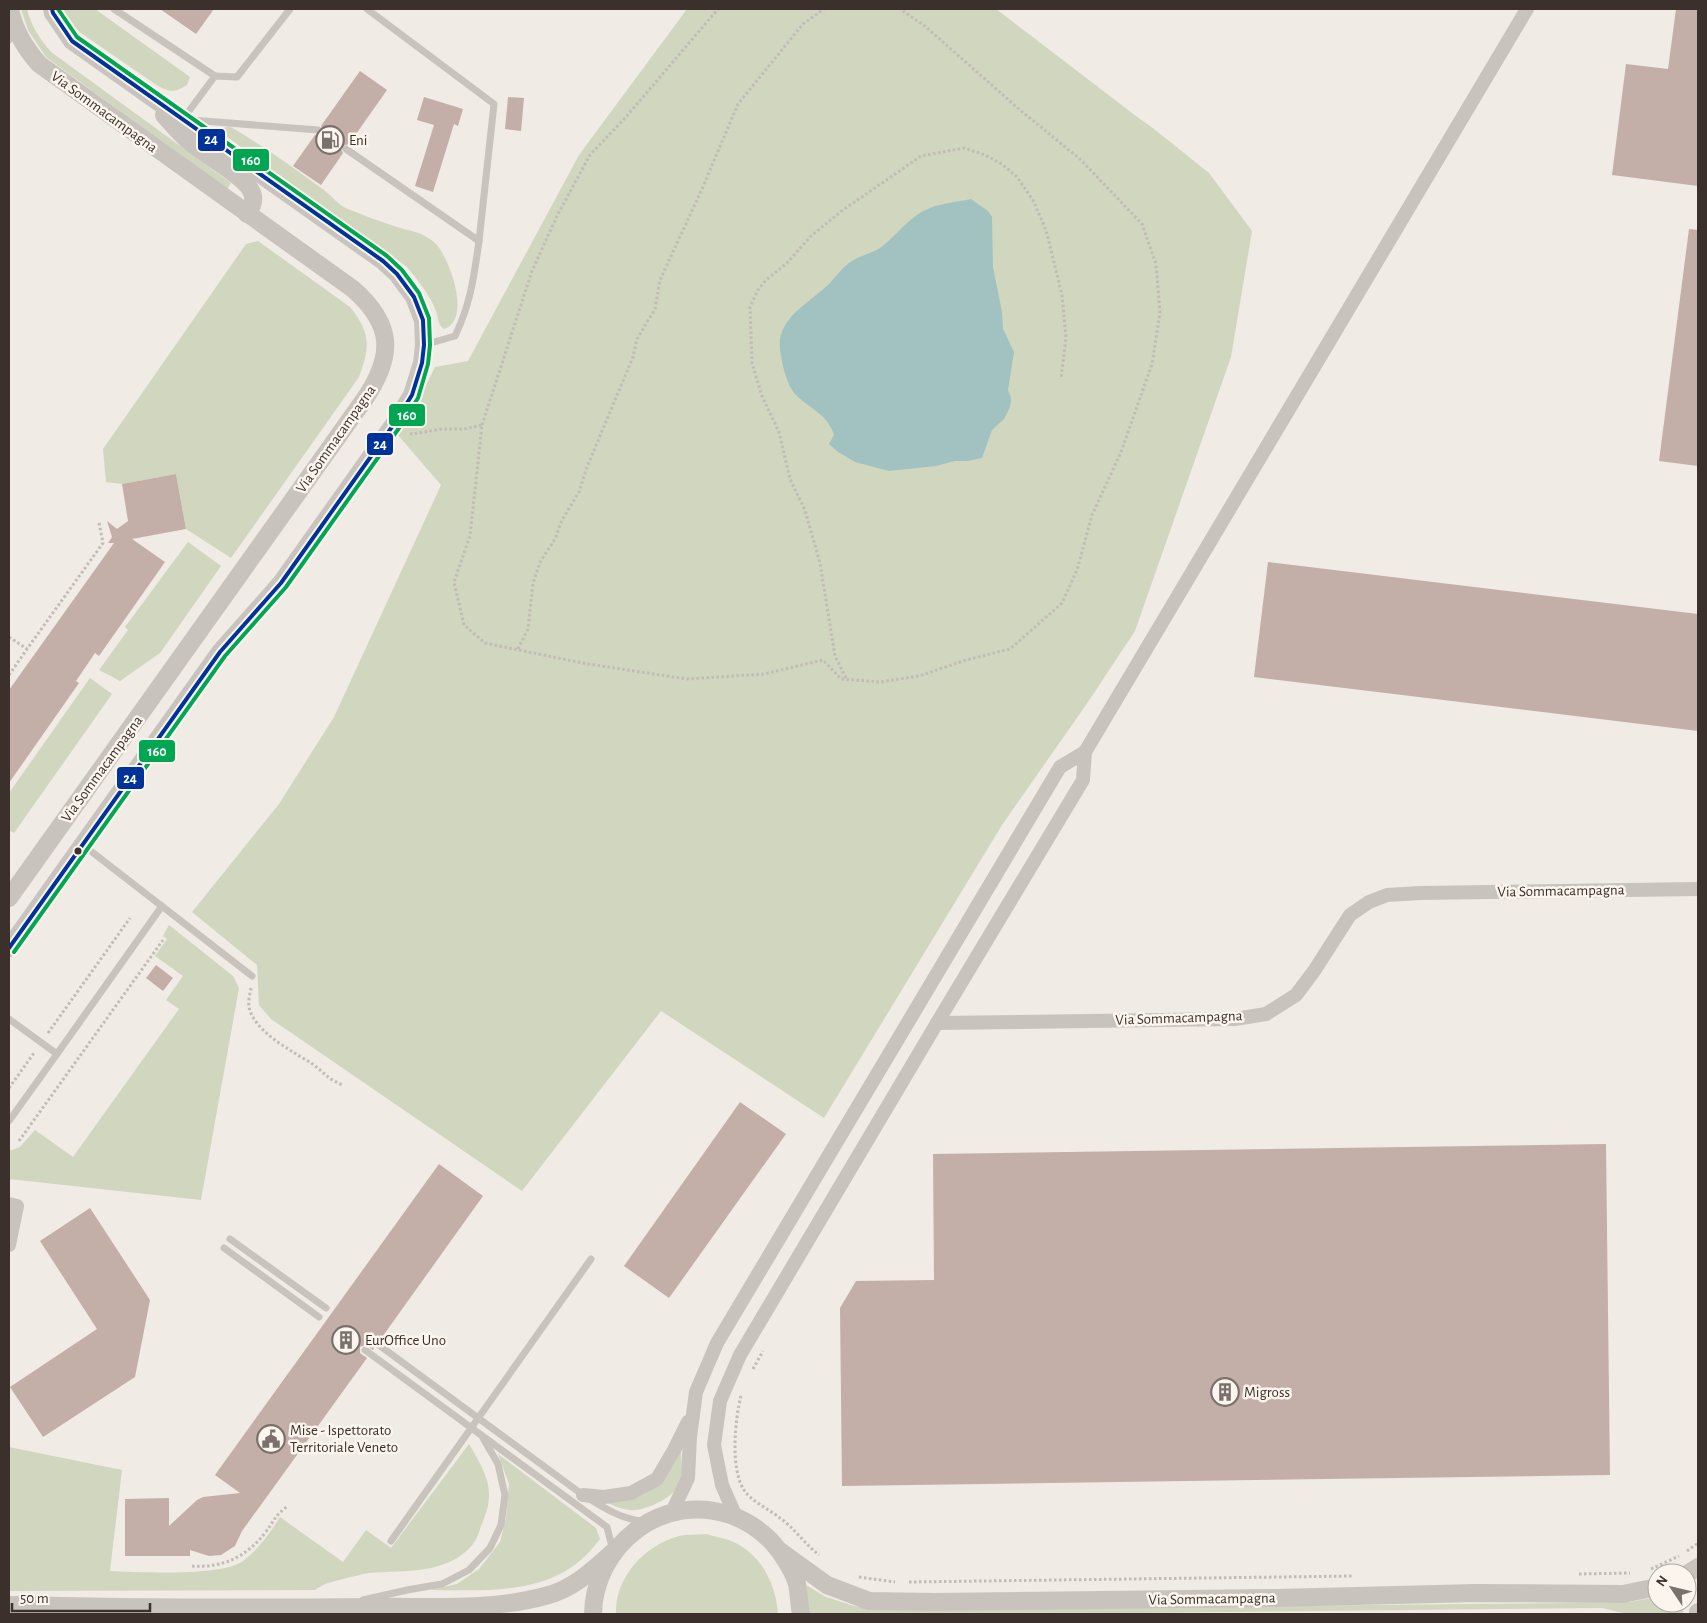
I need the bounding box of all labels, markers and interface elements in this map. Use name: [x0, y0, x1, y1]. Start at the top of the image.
street label: Via Sommacampagna: [48, 69, 160, 155]
fuel station icon: Eni: [315, 125, 345, 155]
line badge: 24: [197, 128, 226, 152]
text: 24: [204, 133, 218, 147]
place label: Eni: [349, 133, 367, 148]
line badge: 160: [232, 148, 270, 172]
text: 160: [241, 154, 261, 168]
street label: Via Sommacampagna: [293, 383, 379, 495]
line badge: 160: [388, 403, 426, 427]
text: 160: [397, 409, 417, 423]
line badge: 24: [366, 432, 394, 456]
text: 24: [373, 438, 387, 452]
street label: Via Sommacampagna: [59, 713, 145, 825]
line badge: 160: [138, 739, 176, 763]
text: 160: [147, 745, 167, 759]
line badge: 24: [116, 766, 145, 790]
text: 24: [123, 772, 137, 786]
unlabelled marker: [73, 846, 83, 856]
street label: Via Sommacampagna: [1497, 882, 1625, 900]
street label: Via Sommacampagna: [1115, 1008, 1243, 1028]
building icon: EurOffice Uno: [331, 1325, 361, 1355]
place label: EurOffice Uno: [365, 1333, 446, 1348]
building icon: Migross: [1210, 1377, 1240, 1407]
place label: Migross: [1244, 1385, 1290, 1400]
place label: Mise - Ispettorato Territoriale Veneto: [290, 1423, 398, 1455]
public building icon: Mise - Ispettorato Territoriale Veneto: [256, 1424, 286, 1454]
north arrow: [1647, 1563, 1697, 1613]
text: N: [1654, 1573, 1671, 1589]
scale bar: [12, 1580, 150, 1612]
street label: Via Sommacampagna: [1148, 1590, 1276, 1608]
text: 50 m: [20, 1591, 49, 1606]

